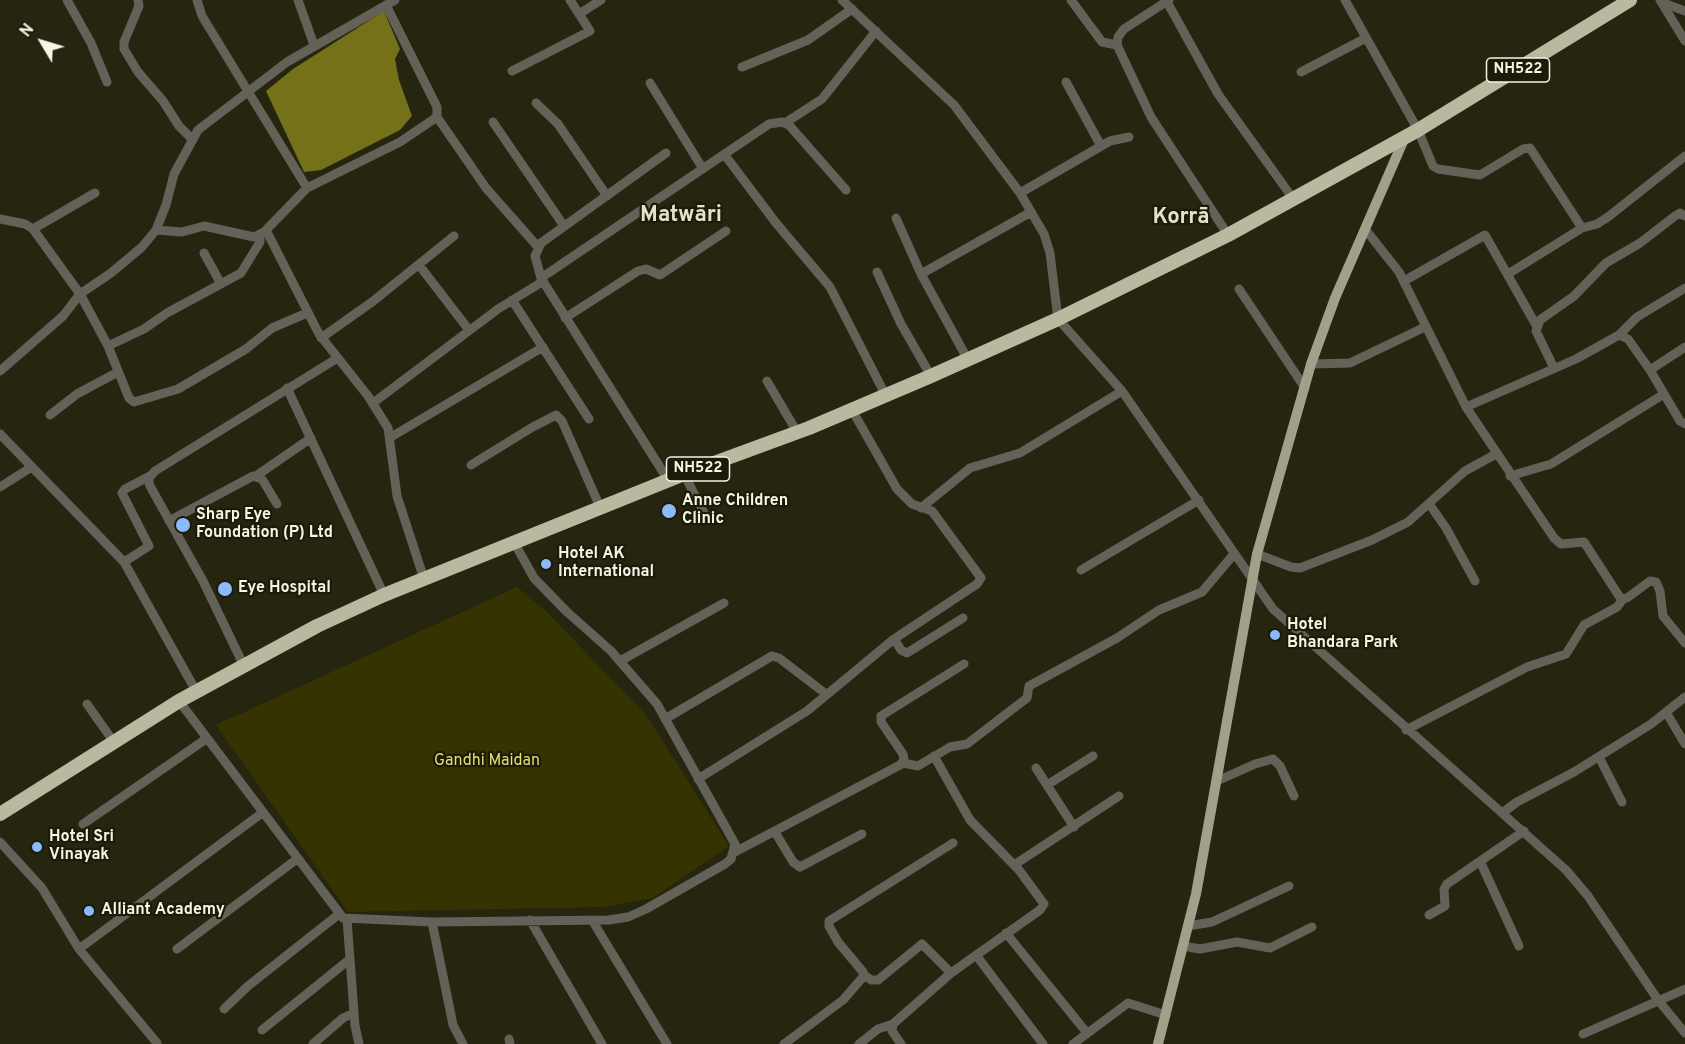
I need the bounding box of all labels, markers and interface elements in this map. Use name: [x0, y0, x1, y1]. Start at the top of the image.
north arrow: [12, 12, 72, 72]
text: N: [16, 20, 39, 42]
road number: NH522: [1486, 58, 1550, 82]
district label: Matwāri: [640, 204, 722, 230]
district label: Korrā: [1153, 206, 1209, 232]
road number: NH522: [666, 457, 730, 481]
place label: Anne Children Clinic: [682, 492, 788, 530]
marker: Anne Children Clinic: [660, 502, 678, 520]
place label: Sharp Eye Foundation (P) Ltd: [196, 506, 333, 544]
marker: Sharp Eye Foundation (P) Ltd: [174, 516, 192, 534]
place label: Hotel AK International: [558, 545, 654, 583]
marker: Hotel AK International: [539, 557, 553, 571]
place label: Eye Hospital: [238, 579, 331, 599]
marker: Eye Hospital: [216, 580, 234, 598]
place label: Hotel Bhandara Park: [1287, 616, 1398, 654]
marker: Hotel Bhandara Park: [1268, 628, 1282, 642]
park label: Gandhi Maidan: [434, 752, 540, 772]
place label: Hotel Sri Vinayak: [49, 828, 114, 866]
marker: Hotel Sri Vinayak: [30, 840, 44, 854]
place label: Alliant Academy: [101, 901, 225, 921]
marker: Alliant Academy: [82, 904, 96, 918]

